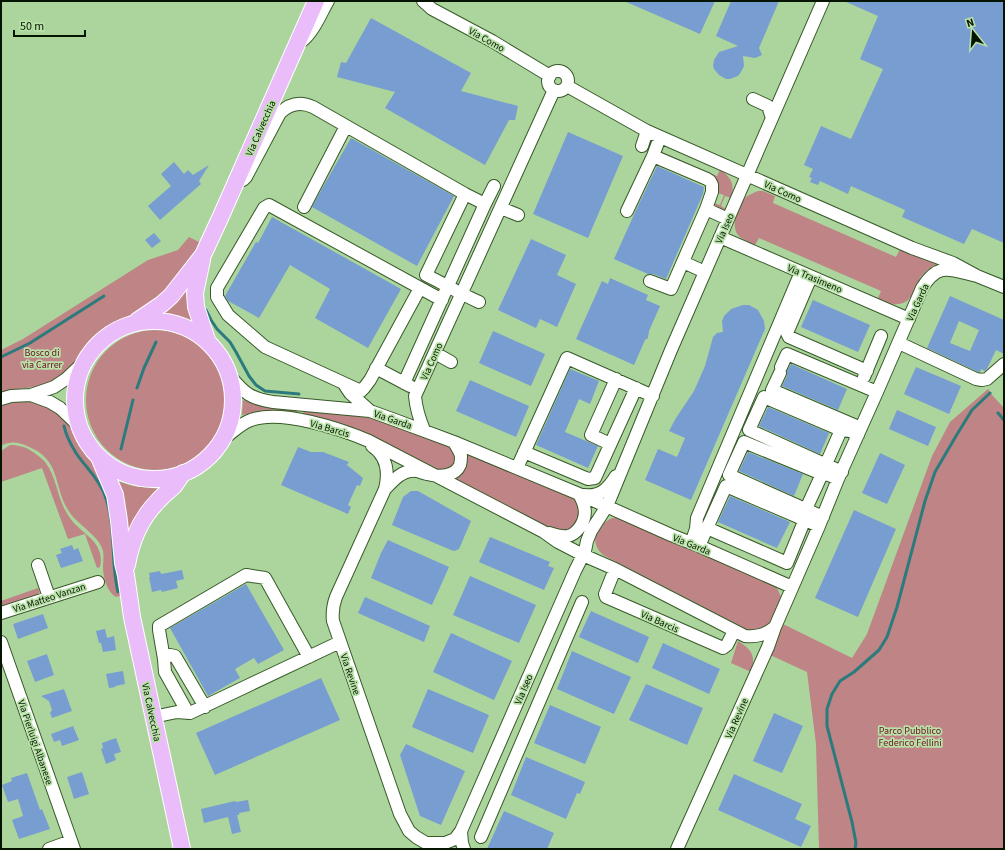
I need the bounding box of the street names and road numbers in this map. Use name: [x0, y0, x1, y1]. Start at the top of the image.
street label: Via Como: [466, 24, 507, 56]
street label: Via Calvecchia: [242, 98, 279, 158]
street label: Via Como: [762, 177, 803, 206]
street label: Via Iseo: [712, 211, 738, 246]
street label: Via Trasimeno: [785, 261, 844, 297]
street label: Via Garda: [903, 281, 933, 323]
street label: Via Como: [417, 341, 446, 382]
street label: Via Garda: [372, 407, 414, 433]
street label: Via Barcis: [308, 417, 351, 441]
street label: Via Garda: [671, 531, 713, 559]
street label: Via Matteo Vanzan: [11, 580, 87, 616]
street label: Via Barcis: [638, 607, 681, 636]
street label: Via Revine: [336, 652, 364, 697]
street label: Via Iseo: [511, 672, 537, 707]
street label: Via Calvecchia: [138, 682, 164, 743]
street label: Via Revine: [722, 696, 752, 741]
street label: Via Pierluigi Albanese: [14, 698, 56, 787]

